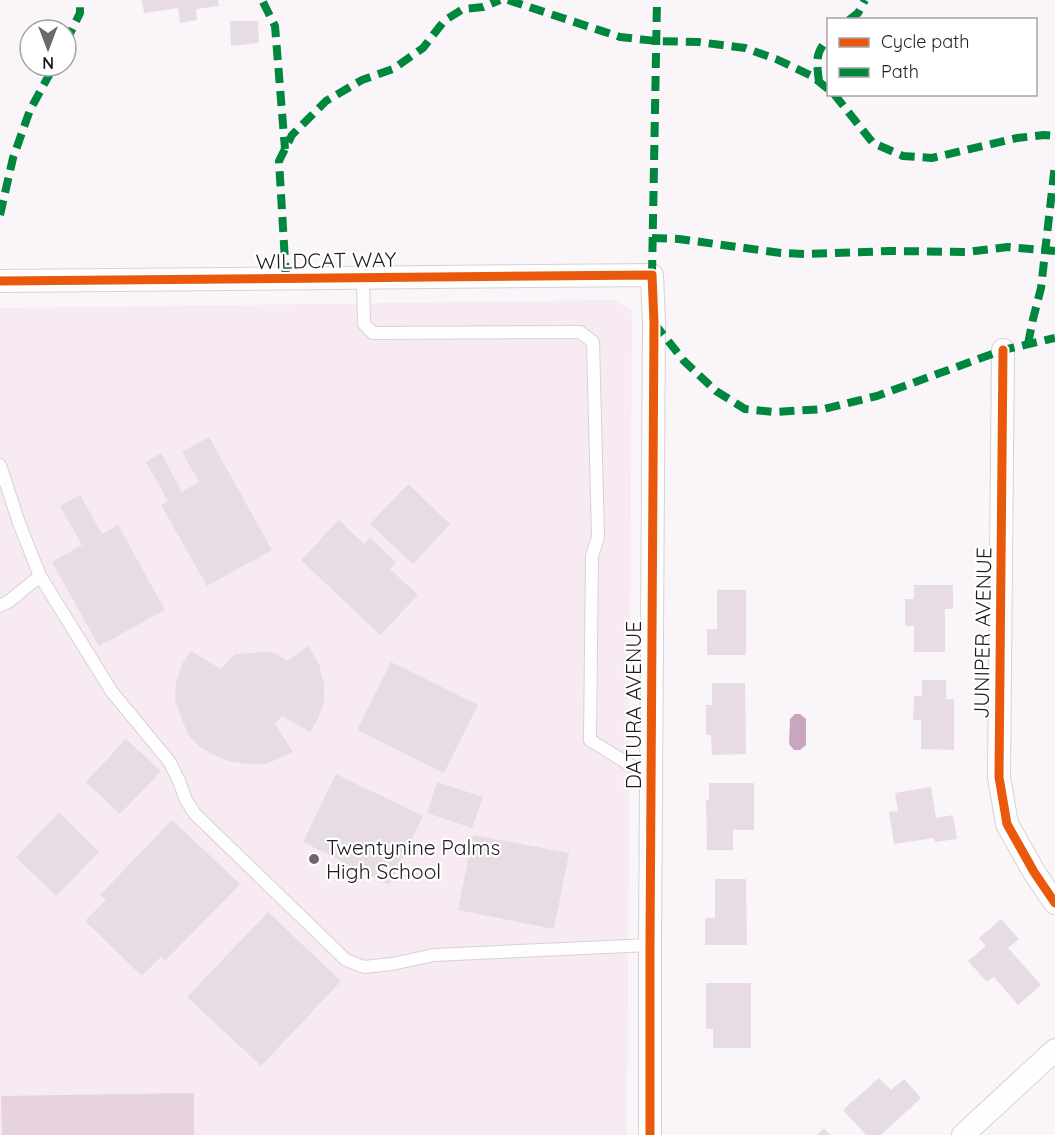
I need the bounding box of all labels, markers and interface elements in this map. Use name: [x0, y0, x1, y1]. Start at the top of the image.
north arrow: [18, 18, 78, 78]
legend: [827, 18, 1037, 96]
text: Cycle path: [881, 30, 969, 53]
text: N: [42, 53, 54, 73]
text: Path: [881, 60, 919, 83]
street label: WILDCAT WAY: [255, 246, 397, 274]
street label: JUNIPER AVENUE: [968, 547, 996, 719]
street label: DATURA AVENUE: [620, 621, 646, 789]
place label: Twentynine Palms High School: [326, 834, 500, 884]
marker: Twentynine Palms High School: [307, 852, 321, 866]

